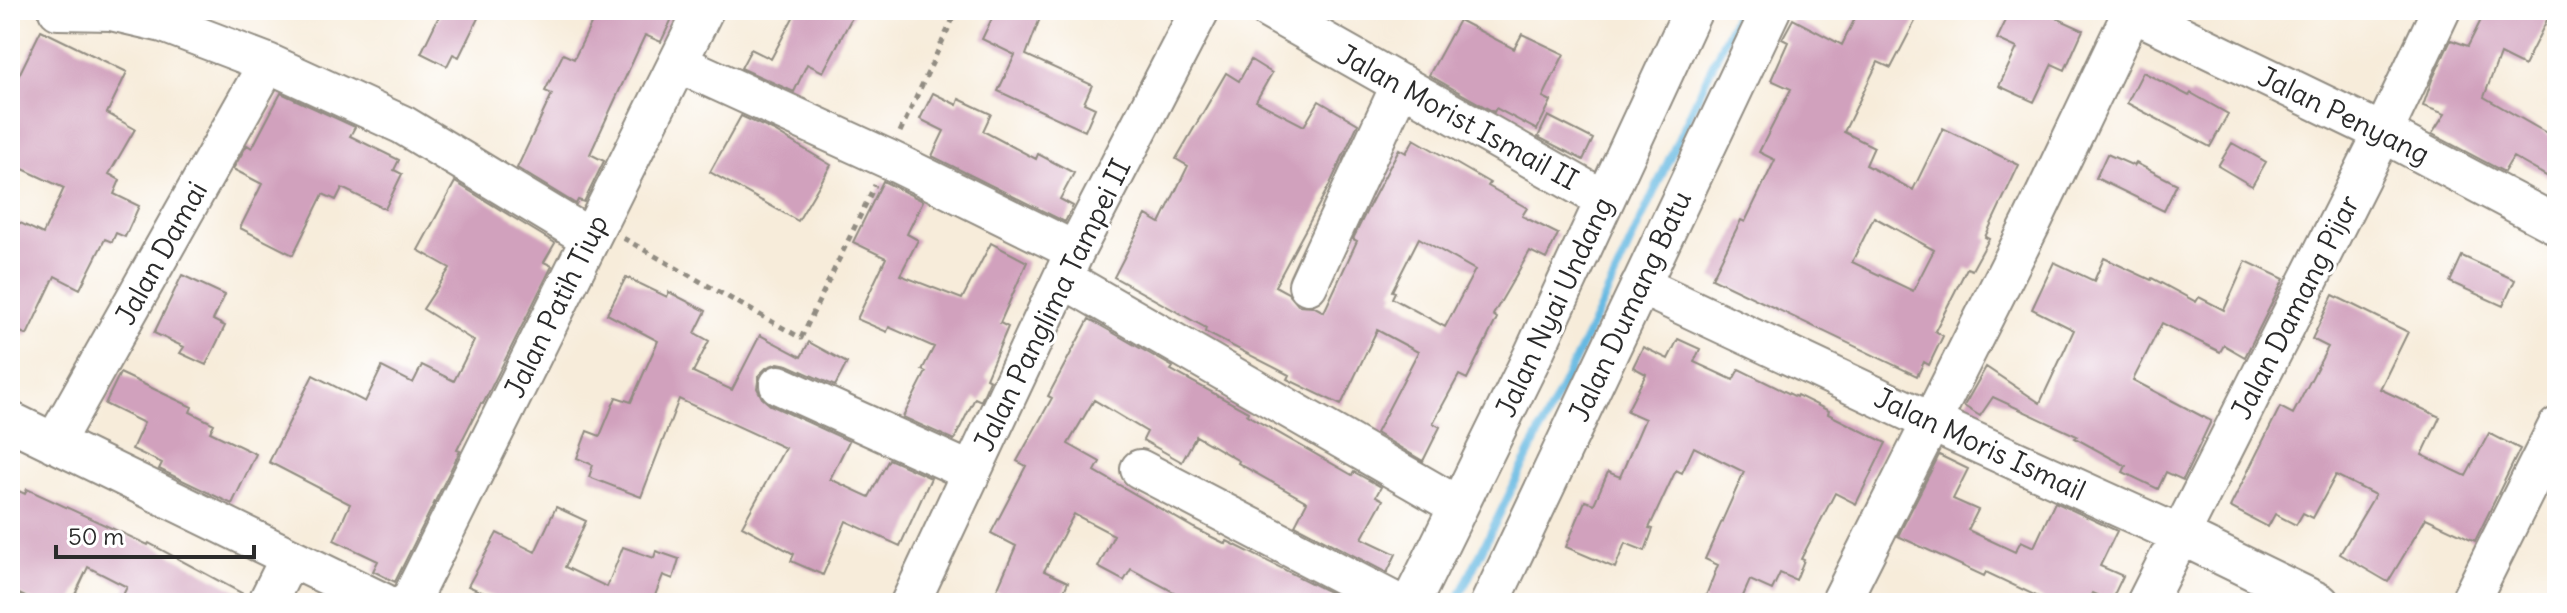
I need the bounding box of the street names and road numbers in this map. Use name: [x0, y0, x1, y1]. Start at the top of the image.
street label: Jalan Morist Ismail II: [1332, 36, 1584, 198]
street label: Jalan Penyang: [2253, 58, 2435, 172]
street label: Jalan Panglima Tampei II: [966, 153, 1138, 457]
street label: Jalan Damai: [107, 175, 215, 331]
street label: Jalan Dumang Batu: [1561, 185, 1699, 427]
street label: Jalan Damang Pijar: [2223, 189, 2367, 425]
street label: Jalan Nyai Undang: [1487, 191, 1621, 423]
street label: Jalan Patih Tiup: [496, 209, 616, 403]
street label: Jalan Moris Ismail: [1869, 379, 2091, 509]

